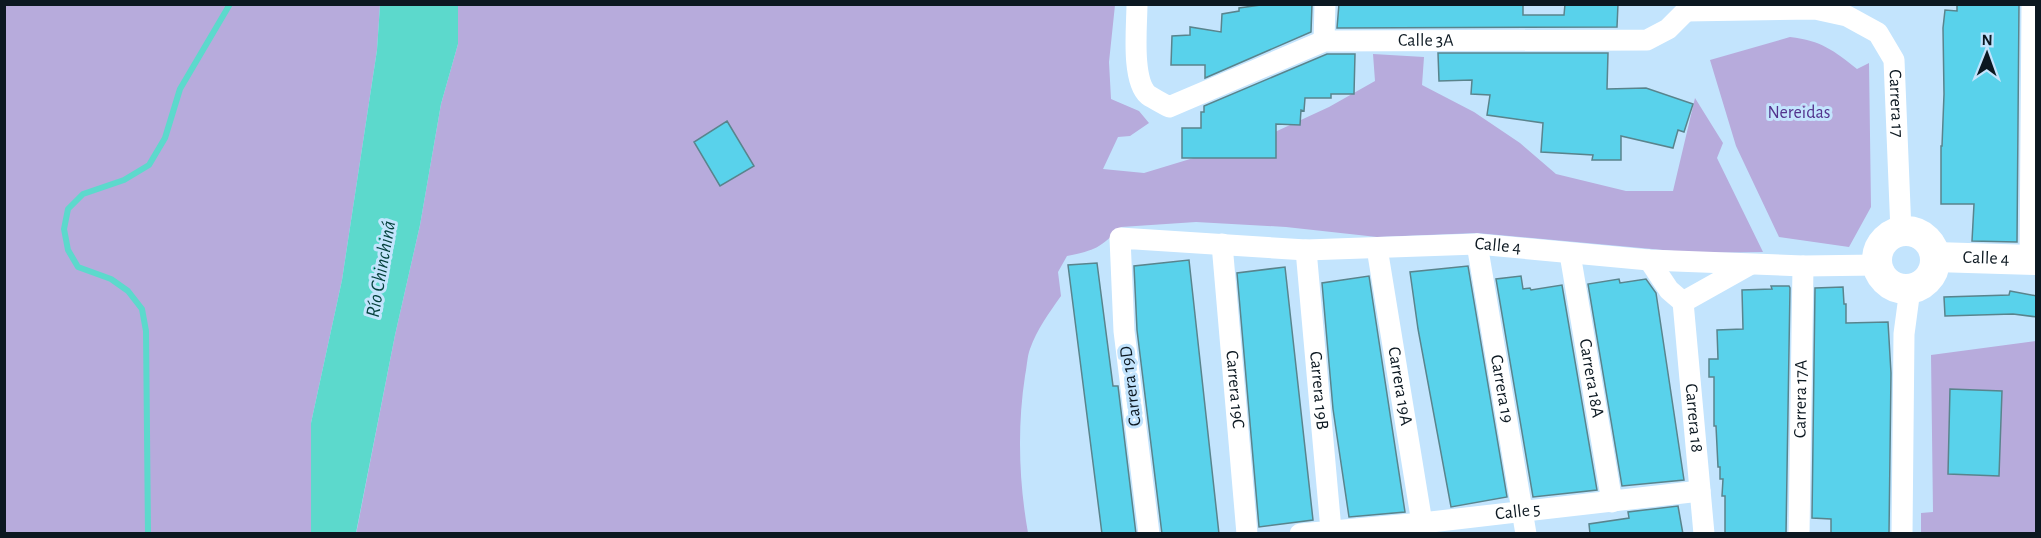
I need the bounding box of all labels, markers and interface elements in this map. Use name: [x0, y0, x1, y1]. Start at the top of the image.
north arrow: [1957, 24, 2017, 84]
street label: Calle 3A: [1398, 32, 1454, 50]
text: N: [1982, 32, 1993, 48]
street label: Carrera 17: [1885, 69, 1906, 138]
park label: Nereidas: [1768, 104, 1830, 122]
water label: Río Chinchiná: [363, 219, 399, 319]
street label: Calle 4: [1474, 235, 1522, 257]
street label: Calle 4: [1962, 249, 2010, 268]
street label: Carrera 18A: [1576, 338, 1607, 420]
street label: Carrera 19D: [1117, 345, 1145, 427]
street label: Carrera 19A: [1384, 345, 1415, 427]
street label: Carrera 19C: [1222, 350, 1247, 429]
street label: Carrera 19B: [1306, 350, 1331, 430]
street label: Carrera 19: [1487, 353, 1516, 425]
street label: Carrera 17A: [1791, 359, 1811, 438]
street label: Carrera 18: [1681, 383, 1706, 453]
street label: Calle 5: [1494, 500, 1541, 524]

